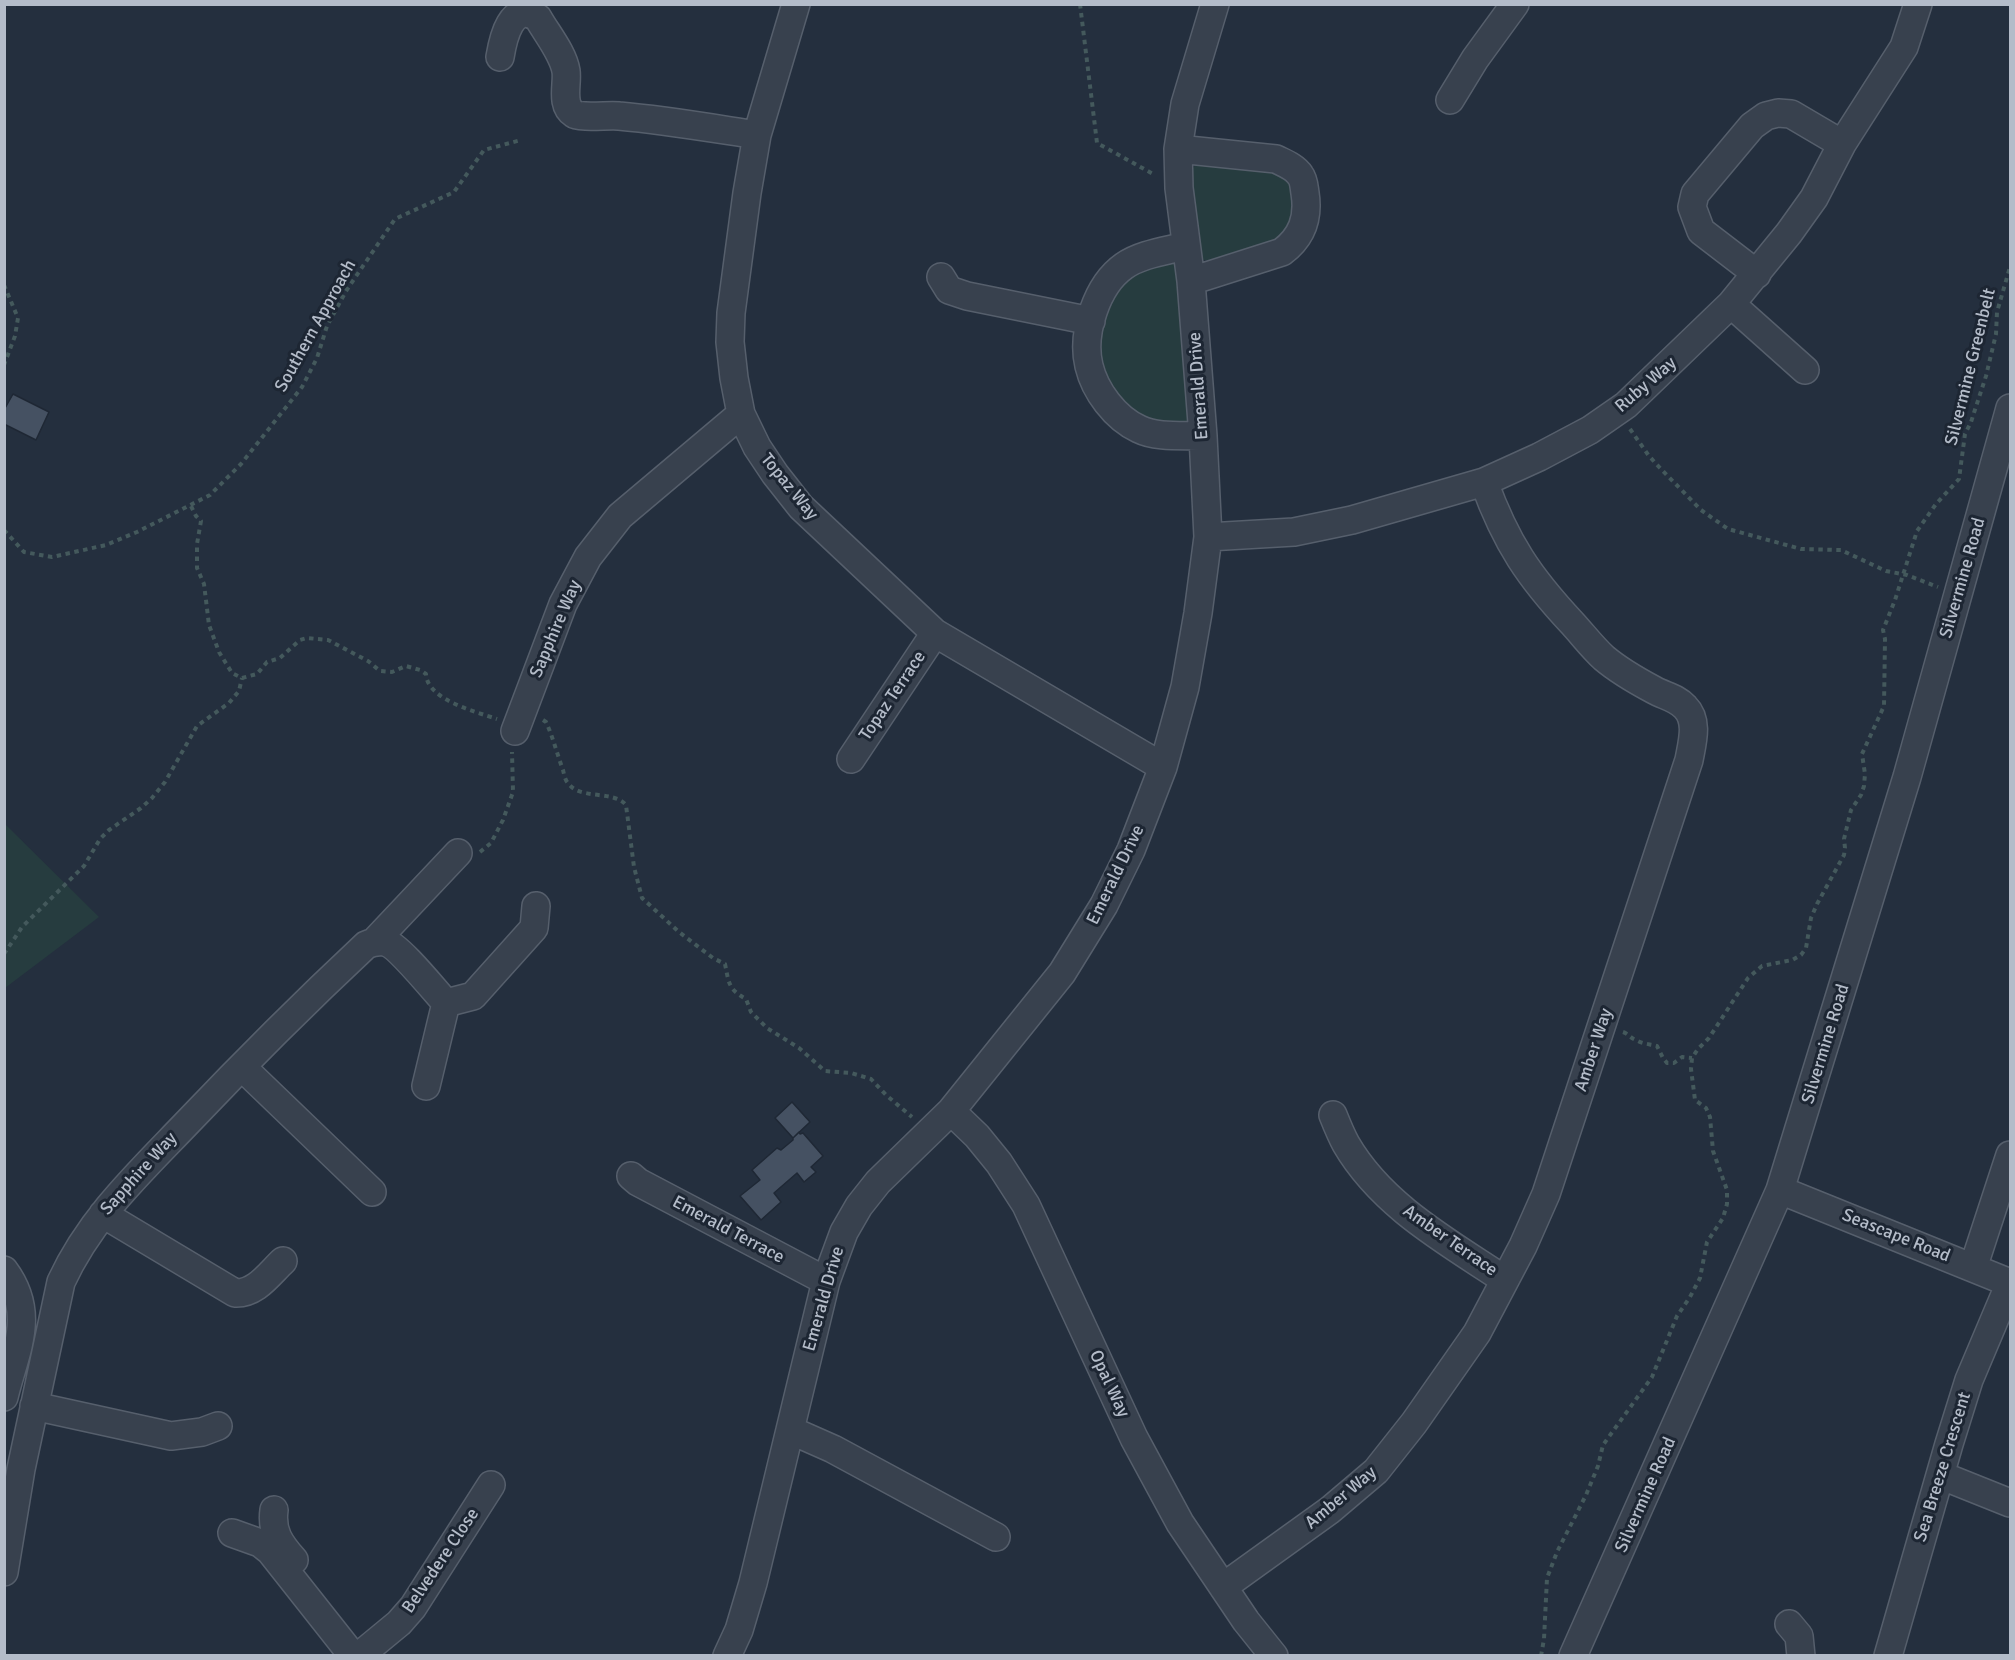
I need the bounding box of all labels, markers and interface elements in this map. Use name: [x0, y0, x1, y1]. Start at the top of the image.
street label: Southern Approach: [271, 256, 361, 396]
street label: Silvermine Greenbelt: [1941, 286, 2001, 448]
street label: Emerald Drive: [1184, 331, 1214, 441]
street label: Ruby Way: [1611, 353, 1681, 417]
street label: Topaz Way: [756, 449, 822, 525]
street label: Silvermine Road: [1936, 515, 1990, 641]
street label: Sapphire Way: [526, 577, 586, 681]
street label: Topaz Terrace: [855, 647, 931, 745]
street label: Emerald Drive: [1083, 822, 1149, 928]
street label: Silvermine Road: [1798, 982, 1854, 1106]
street label: Amber Way: [1570, 1006, 1618, 1094]
street label: Sapphire Way: [96, 1128, 182, 1220]
street label: Emerald Terrace: [668, 1191, 788, 1269]
street label: Amber Terrace: [1399, 1201, 1501, 1281]
street label: Seascape Road: [1839, 1205, 1953, 1267]
street label: Emerald Drive: [799, 1244, 849, 1354]
street label: Opal Way: [1084, 1347, 1134, 1421]
street label: Sea Breeze Crescent: [1910, 1390, 1976, 1544]
street label: Silvermine Road: [1611, 1434, 1681, 1556]
street label: Amber Way: [1301, 1462, 1381, 1534]
street label: Belvedere Close: [398, 1504, 484, 1618]

